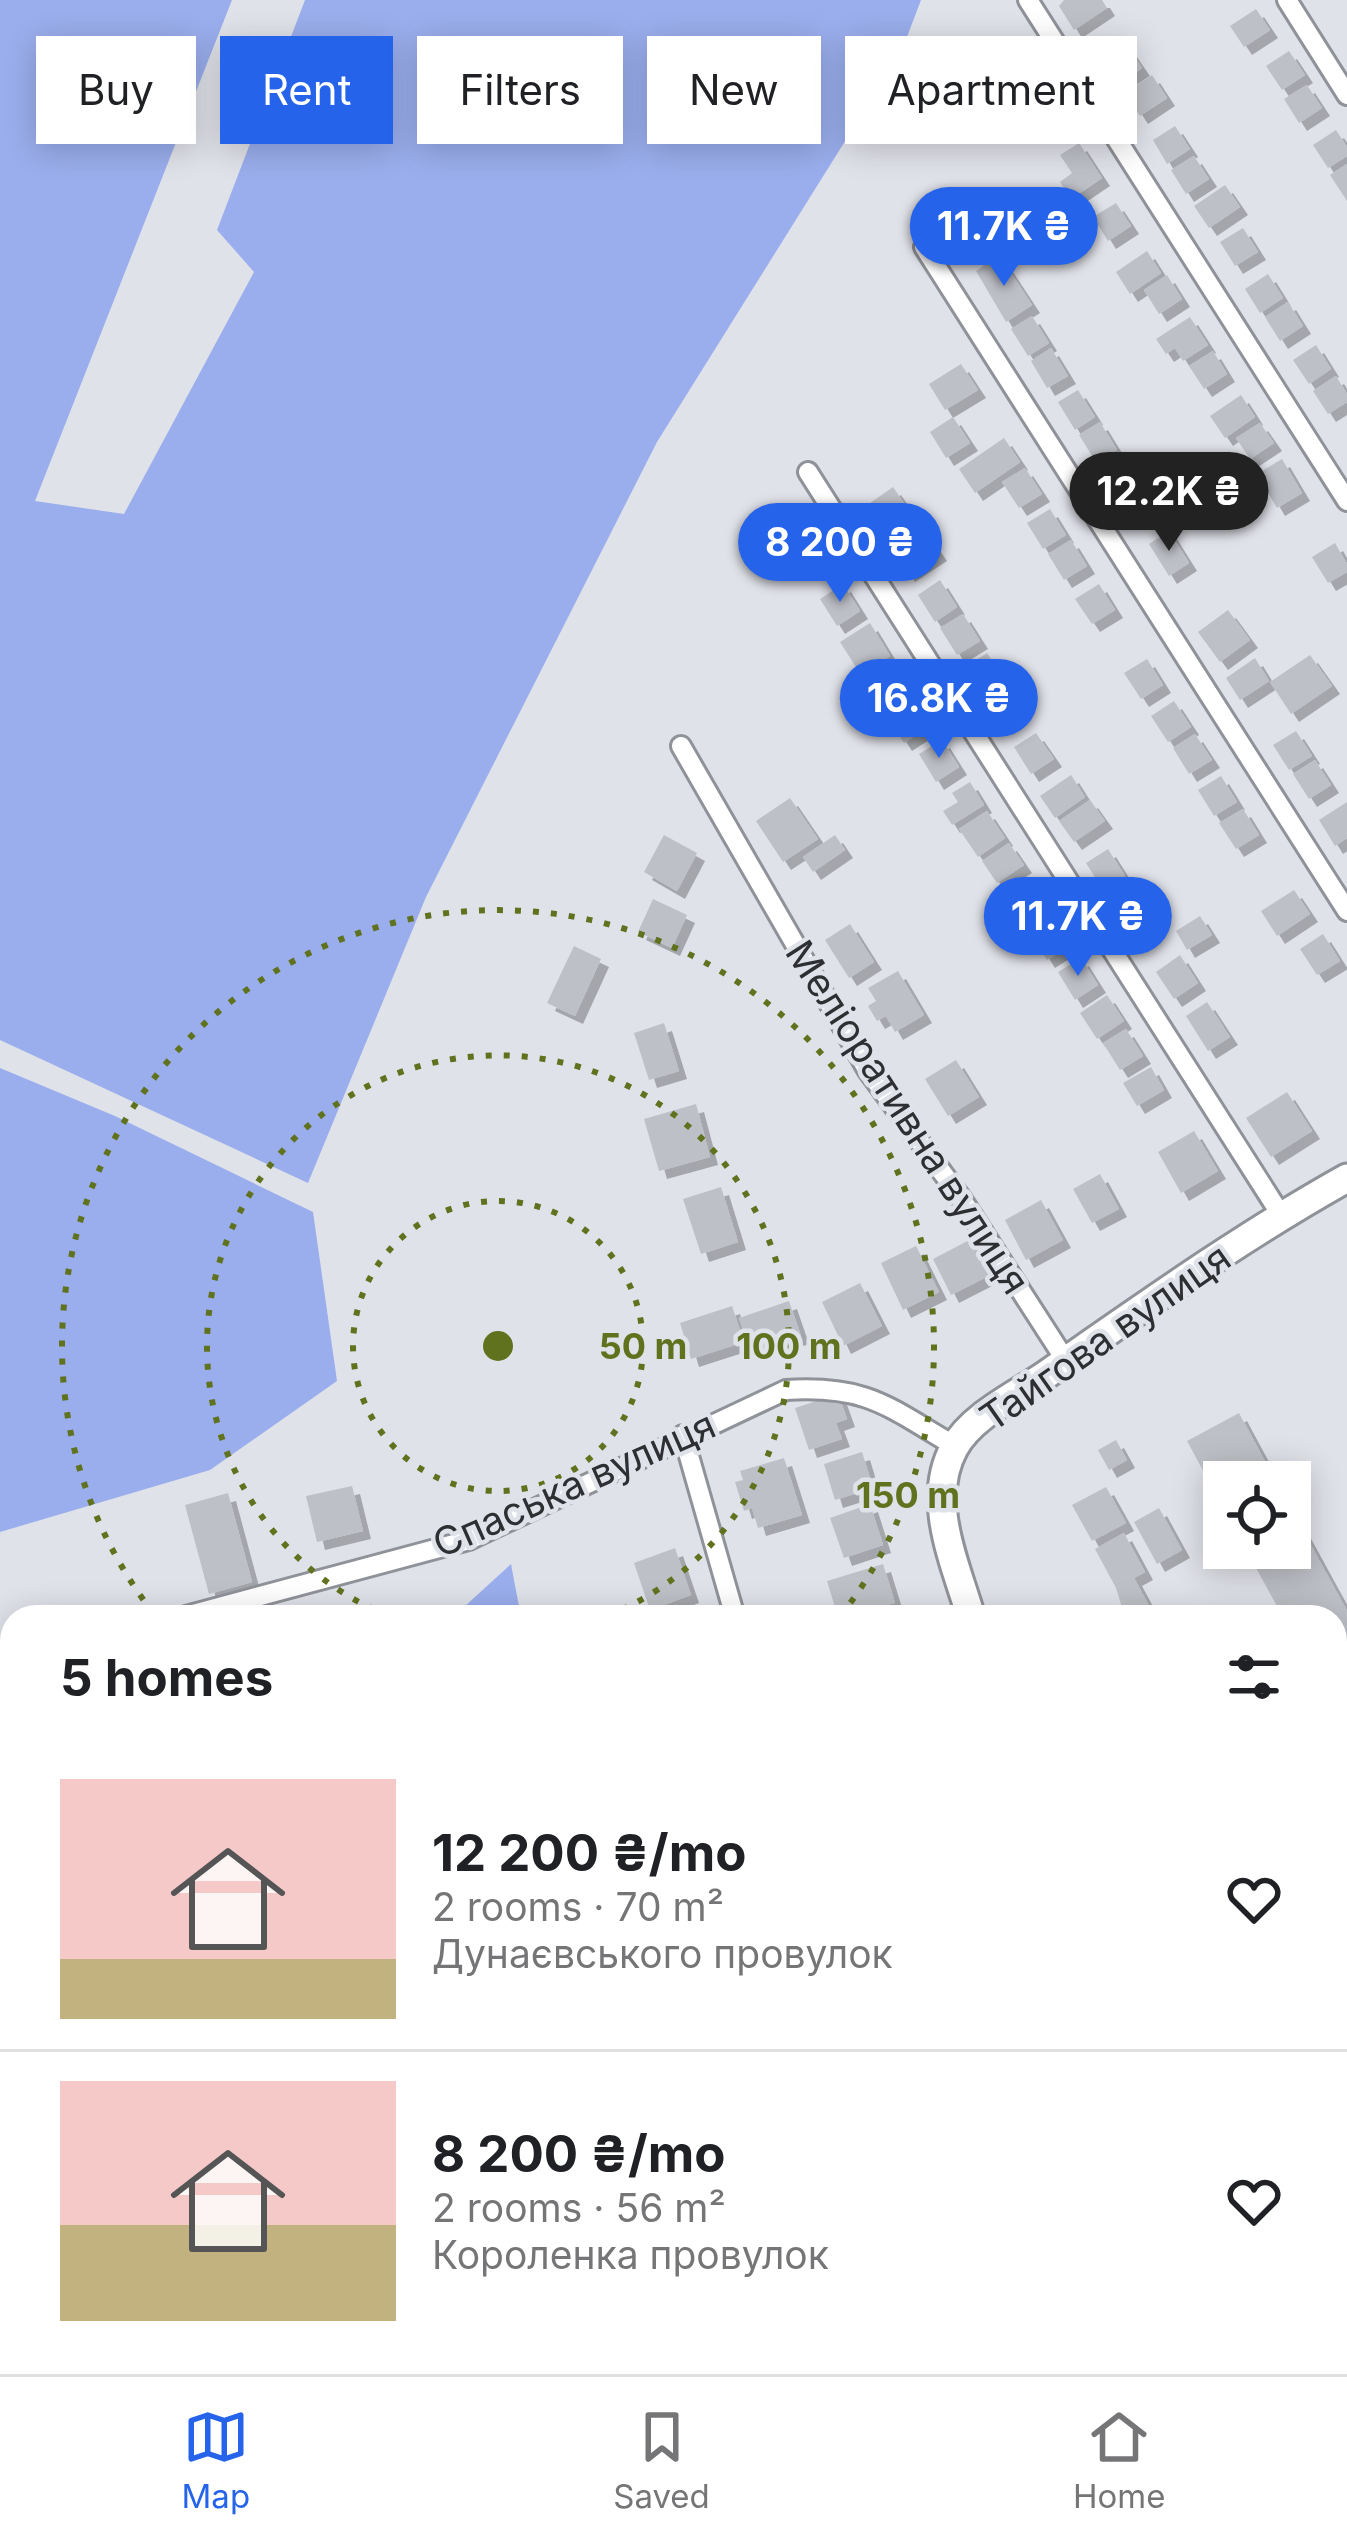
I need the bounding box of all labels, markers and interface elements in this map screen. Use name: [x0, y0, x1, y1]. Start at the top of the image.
chip: Buy: [36, 36, 196, 144]
chip: Rent: [220, 36, 393, 144]
chip: Filters: [417, 36, 623, 144]
chip: New: [647, 36, 821, 144]
chip: Apartment: [845, 36, 1137, 144]
pin: 11.7K ₴: [893, 187, 1115, 289]
text: 11.7K ₴: [937, 202, 1071, 249]
pin: 12.2K ₴: [1058, 452, 1280, 554]
text: 12.2K ₴: [1096, 467, 1242, 514]
pin: 8 200 ₴: [729, 503, 951, 605]
text: 8 200 ₴: [765, 518, 915, 565]
pin: 16.8K ₴: [828, 659, 1050, 761]
text: 16.8K ₴: [867, 674, 1011, 721]
pin: 11.7K ₴: [967, 877, 1189, 979]
text: 11.7K ₴: [1011, 892, 1145, 939]
street label: Меліоративна вулиця: [777, 931, 1040, 1302]
street label: Тайгова вулиця: [971, 1233, 1239, 1440]
text: 50 m: [599, 1324, 687, 1368]
text: 100 m: [736, 1324, 842, 1368]
centre of rings: [477, 1325, 519, 1367]
street label: Спаська вулиця: [425, 1400, 722, 1567]
map controls: [1203, 1461, 1311, 1569]
button: locate: [1203, 1461, 1311, 1569]
text: 150 m: [856, 1473, 960, 1517]
icon: filters: [1221, 1644, 1287, 1710]
text: 5 homes: [60, 1647, 273, 1708]
text: 12 200 ₴/mo: [432, 1822, 746, 1883]
icon: home: [156, 1827, 300, 1971]
icon: heart: [1221, 1866, 1287, 1932]
text: 2 rooms · 70 m²: [432, 1883, 724, 1930]
text: Дунаєвського провулок: [432, 1930, 893, 1977]
text: 8 200 ₴/mo: [432, 2123, 726, 2184]
icon: home: [156, 2129, 300, 2273]
icon: heart: [1221, 2168, 1287, 2234]
text: 2 rooms · 56 m²: [432, 2184, 726, 2231]
text: Короленка провулок: [432, 2231, 829, 2278]
tab: Map: [182, 2404, 250, 2516]
tab: Saved: [613, 2404, 710, 2516]
tab: Home: [1073, 2404, 1165, 2516]

